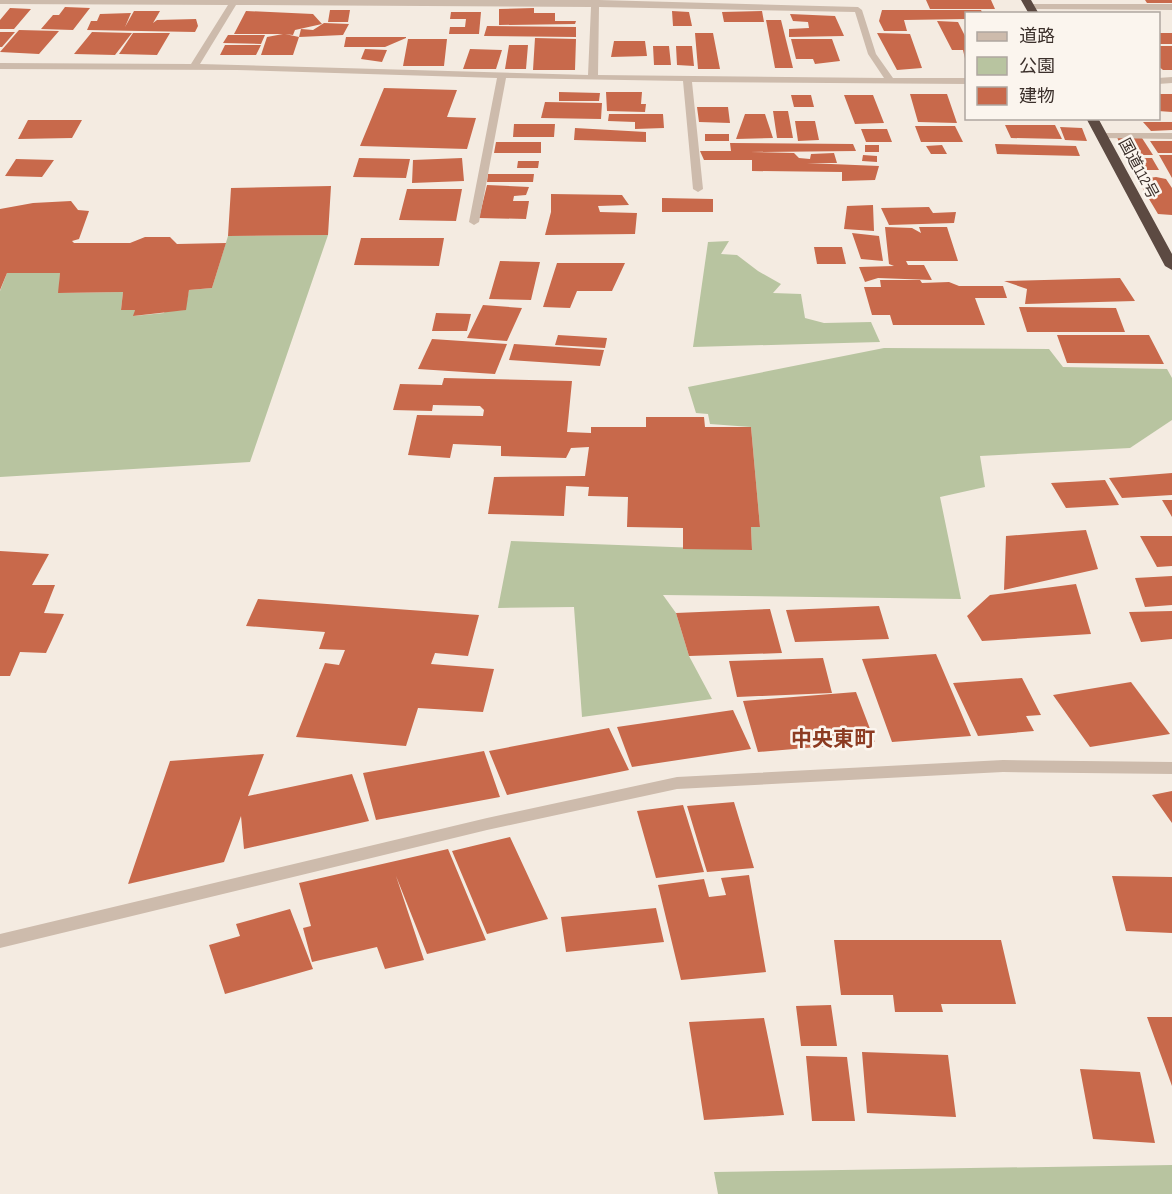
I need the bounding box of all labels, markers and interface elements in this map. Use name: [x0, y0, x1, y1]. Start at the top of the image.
legend: [965, 12, 1160, 120]
text: 道路: [1019, 26, 1055, 47]
text: 公園: [1019, 56, 1055, 77]
text: 建物: [1019, 86, 1055, 107]
street label: 国道112号: [1114, 135, 1162, 203]
district label: 中央東町: [791, 727, 875, 752]

